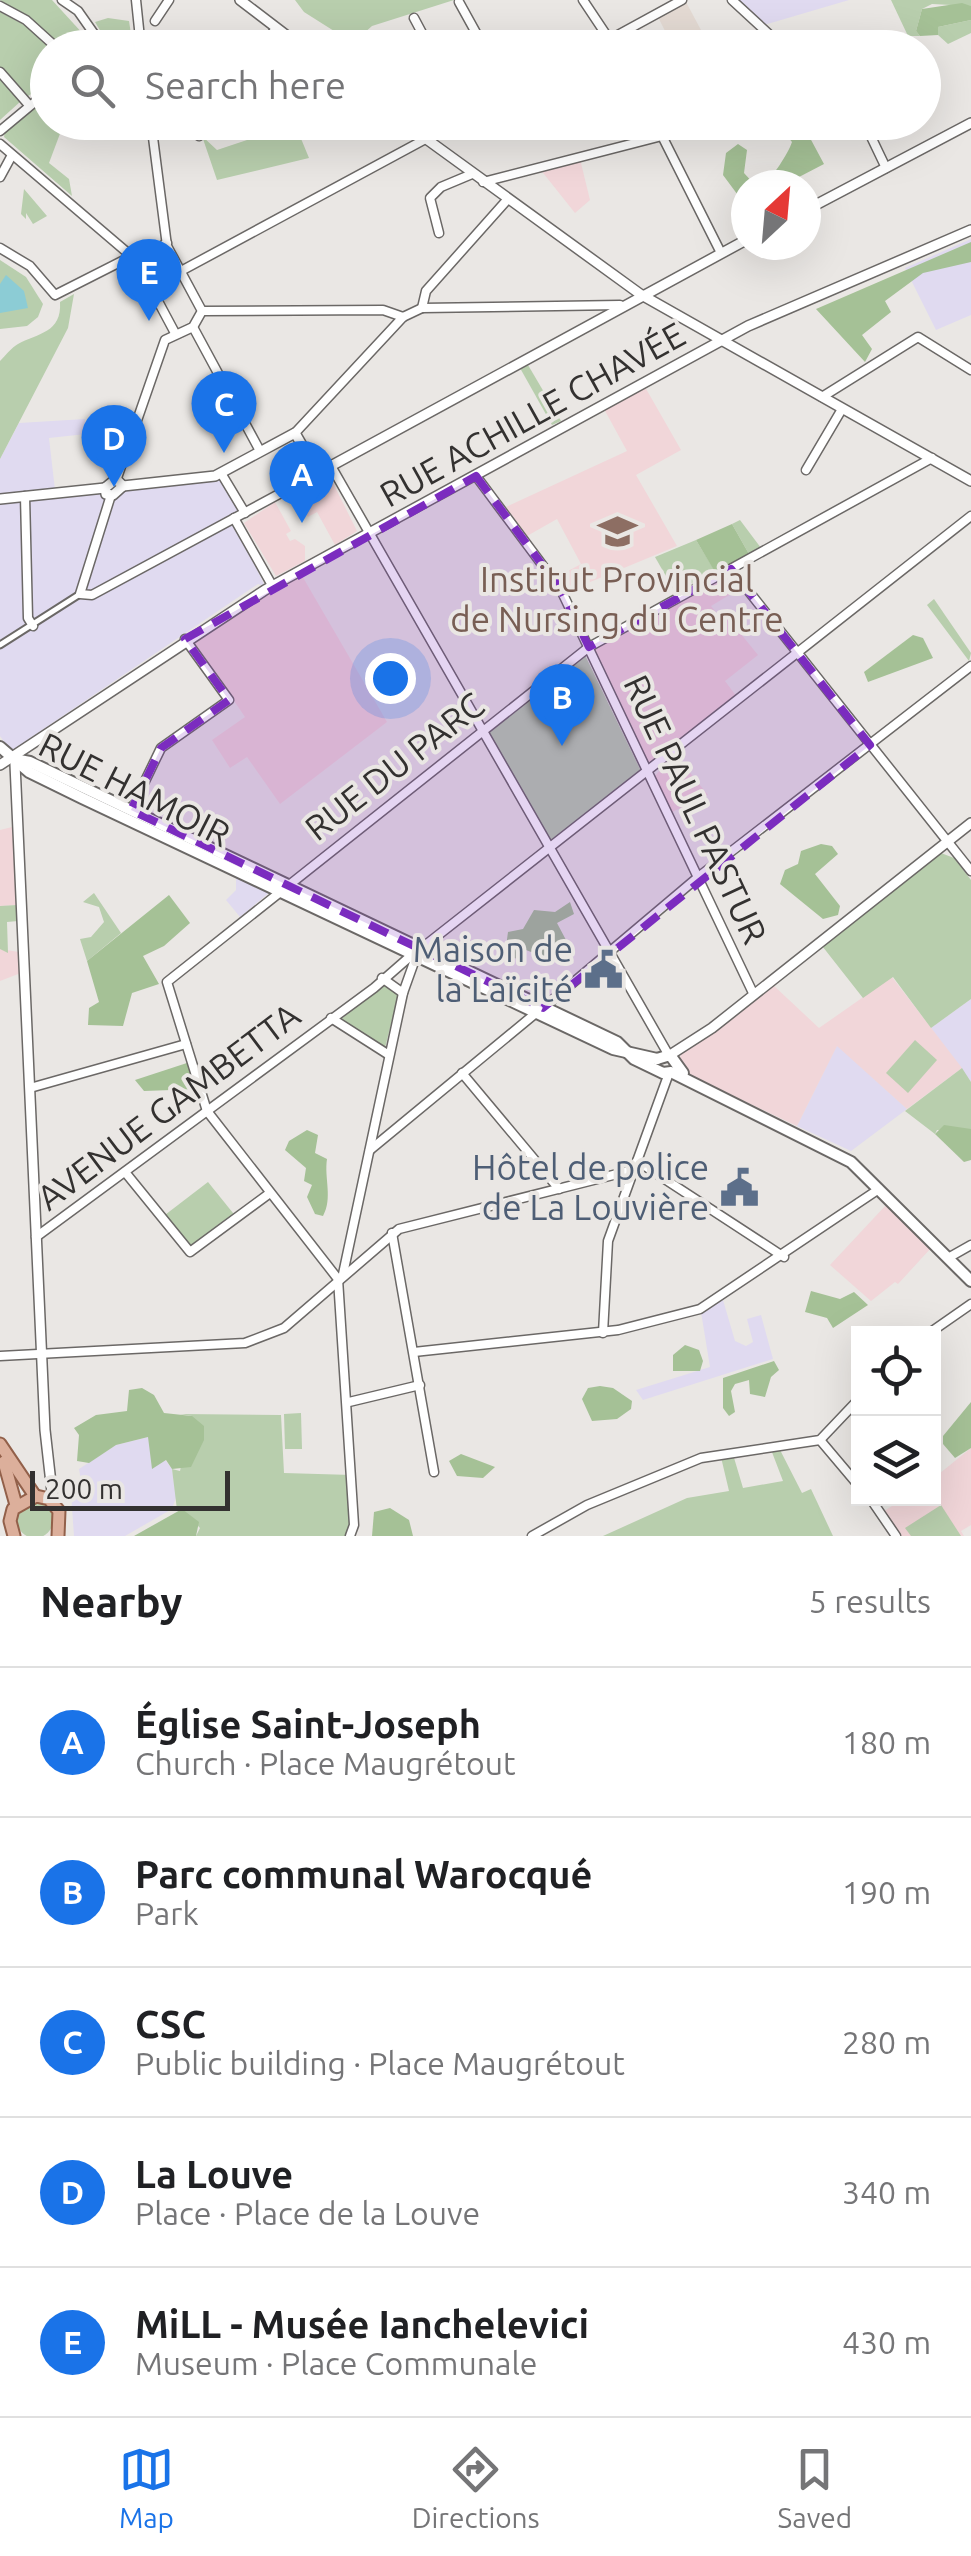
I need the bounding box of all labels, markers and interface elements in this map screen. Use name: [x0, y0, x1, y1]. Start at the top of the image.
search box: [30, 30, 941, 140]
icon: search: [65, 58, 120, 113]
text: Search here: [145, 64, 346, 106]
north arrow: [731, 170, 821, 260]
pin: E: [116, 238, 182, 321]
street label: RUE ACHILLE CHAVÉE: [372, 313, 691, 514]
pin: C: [192, 370, 256, 453]
pin: D: [82, 404, 146, 487]
pin: A: [270, 440, 334, 523]
school or university icon: Institut Provincial de Nursing du Centre: [596, 511, 638, 553]
place label: Institut Provincial de Nursing du Centre: [450, 559, 784, 639]
your location: [365, 653, 416, 704]
pin: B: [530, 664, 594, 746]
street label: RUE PAUL PASTUR: [616, 668, 776, 950]
street label: RUE DU PARC: [297, 684, 491, 848]
street label: RUE HAMOIR: [33, 724, 237, 854]
place label: Maison de la Laïcité: [413, 929, 573, 1009]
public building icon: Maison de la Laïcité: [582, 948, 624, 990]
street label: AVENUE GAMBETTA: [29, 994, 307, 1218]
place label: Hôtel de police de La Louvière: [472, 1147, 709, 1227]
public building icon: Hôtel de police de La Louvière: [718, 1166, 760, 1208]
map controls: [851, 1326, 941, 1506]
button: locate: [851, 1326, 941, 1416]
button: layers: [851, 1416, 941, 1506]
scale bar: [30, 1466, 230, 1510]
text: 200 m: [45, 1473, 123, 1504]
text: Nearby: [40, 1578, 183, 1625]
text: 5 results: [809, 1583, 931, 1619]
text: Église Saint-Joseph: [135, 1703, 481, 1745]
text: A: [61, 1724, 84, 1760]
text: 180 m: [842, 1724, 931, 1760]
text: Church · Place Maugrétout: [135, 1745, 516, 1781]
text: Parc communal Warocqué: [135, 1853, 592, 1895]
text: B: [62, 1874, 83, 1910]
text: 190 m: [842, 1874, 931, 1910]
text: Park: [135, 1895, 199, 1931]
text: CSC: [135, 2003, 206, 2045]
text: C: [62, 2024, 83, 2060]
text: 280 m: [842, 2024, 931, 2060]
text: Public building · Place Maugrétout: [135, 2045, 625, 2081]
text: La Louve: [135, 2153, 293, 2195]
text: D: [61, 2174, 84, 2210]
text: 340 m: [842, 2174, 931, 2210]
text: Place · Place de la Louve: [135, 2195, 480, 2231]
text: MiLL - Musée Ianchelevici: [135, 2303, 589, 2345]
text: E: [63, 2324, 82, 2360]
text: 430 m: [842, 2324, 931, 2360]
text: Museum · Place Communale: [135, 2345, 537, 2381]
tab: Map: [119, 2442, 174, 2533]
tab: Directions: [412, 2442, 540, 2533]
tab: Saved: [778, 2442, 852, 2533]

